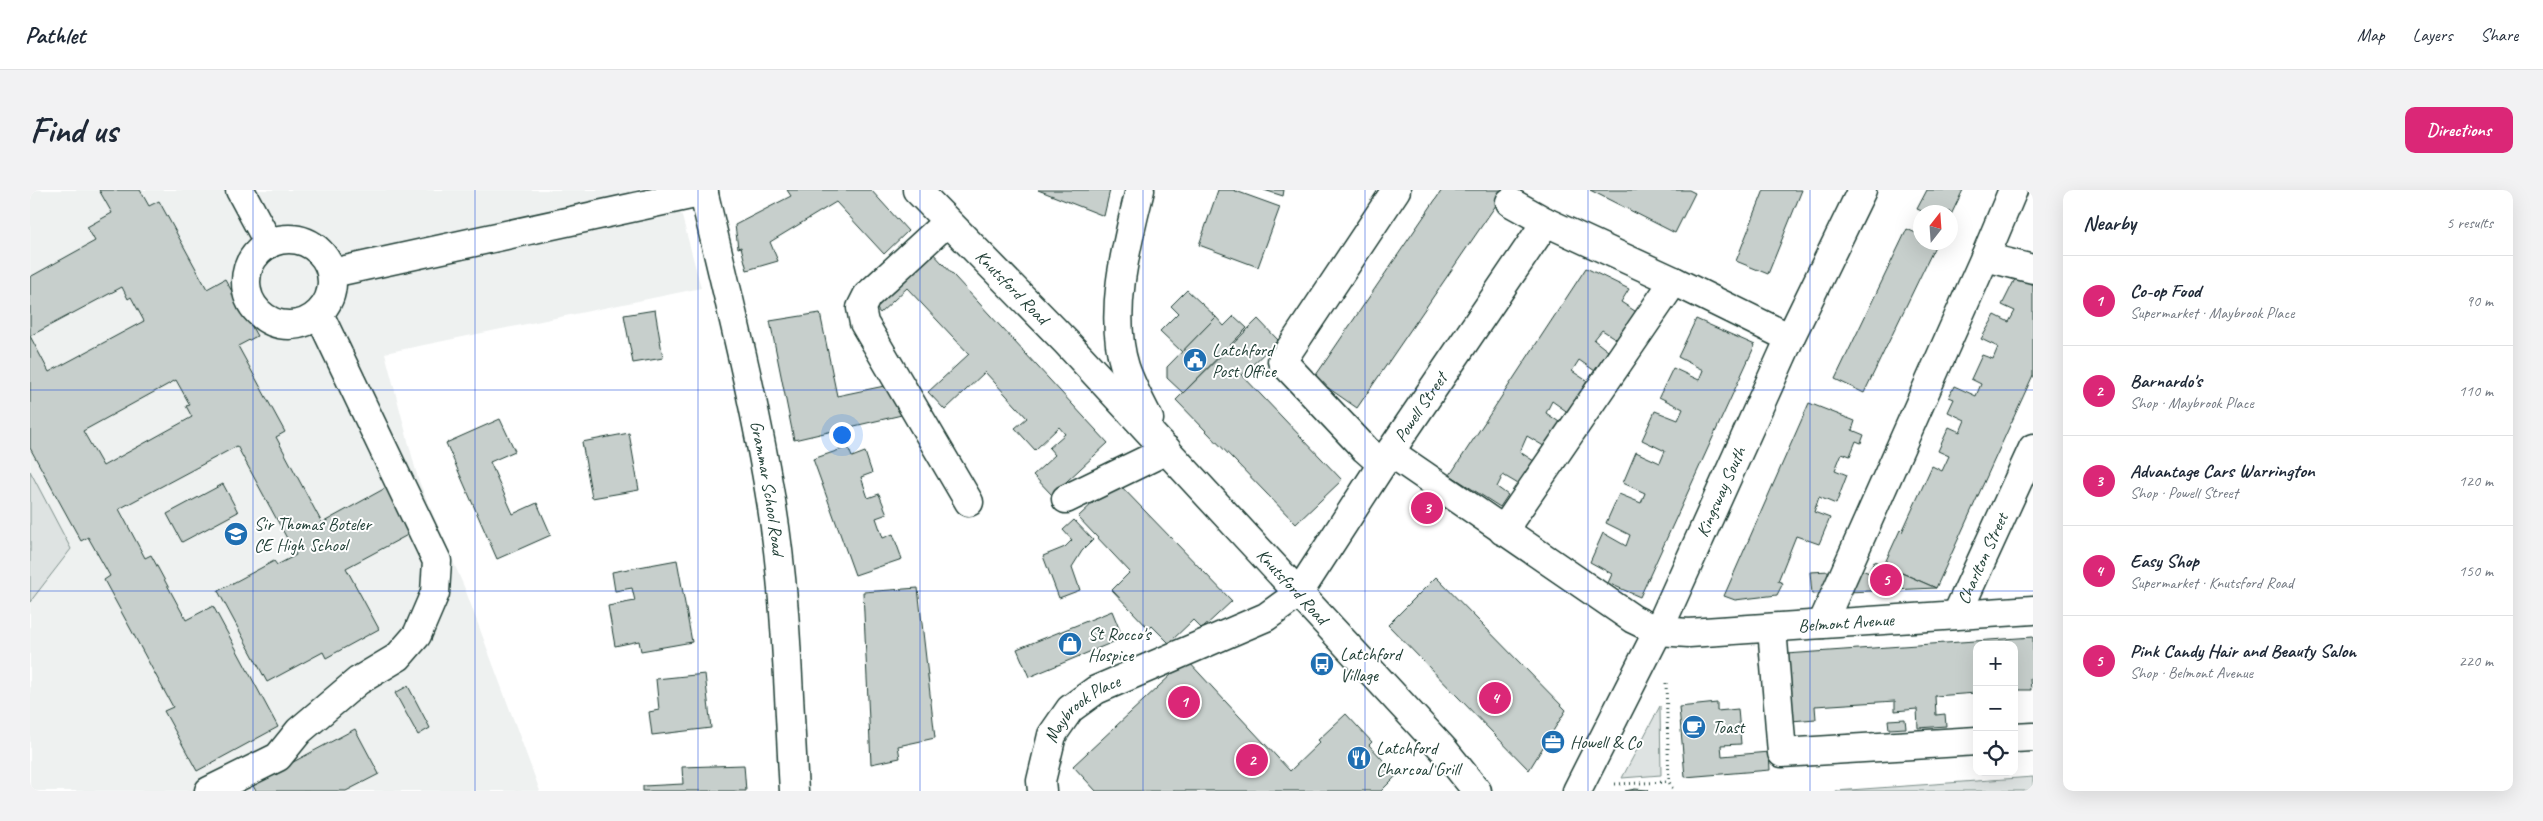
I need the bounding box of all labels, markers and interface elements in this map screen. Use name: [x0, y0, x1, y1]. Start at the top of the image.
text: Pathlet: [25, 20, 85, 50]
text: Map: [2357, 24, 2385, 46]
text: Layers: [2413, 24, 2452, 46]
text: Share: [2480, 24, 2518, 46]
button: Directions: [2405, 107, 2513, 153]
text: Find us: [30, 108, 117, 153]
north arrow: [1913, 205, 1958, 250]
text: Nearby: [2083, 210, 2136, 236]
text: 5 results: [2446, 213, 2493, 233]
street label: Knutsford Road: [971, 245, 1055, 331]
text: Co-op Food: [2130, 279, 2201, 303]
text: 1: [2095, 291, 2103, 311]
text: 90 m: [2466, 291, 2493, 311]
text: Supermarket · Maybrook Place: [2130, 303, 2294, 323]
place label: Latchford Post Office: [1212, 339, 1277, 382]
public building icon: Latchford Post Office: [1182, 347, 1208, 373]
street label: Powell Street: [1389, 366, 1453, 446]
text: Barnardo's: [2130, 369, 2202, 393]
text: 2: [2095, 381, 2103, 401]
text: 110 m: [2459, 381, 2493, 401]
text: Shop · Maybrook Place: [2130, 393, 2254, 413]
street label: Grammar School Road: [745, 419, 790, 559]
your location: [829, 422, 855, 448]
street label: Kingsway South: [1691, 442, 1751, 540]
text: Advantage Cars Warrington: [2130, 459, 2315, 483]
text: 3: [2095, 471, 2103, 491]
text: 120 m: [2459, 471, 2493, 491]
text: Shop · Powell Street: [2130, 483, 2238, 503]
pin: 3: [1411, 489, 1443, 527]
street label: Charlton Street: [1952, 508, 2014, 608]
place label: Sir Thomas Boteler CE High School: [254, 513, 373, 556]
school or university icon: Sir Thomas Boteler CE High School: [223, 521, 249, 547]
street label: Knutsford Road: [1252, 544, 1335, 631]
text: Easy Shop: [2130, 549, 2199, 573]
pin: 5: [1870, 561, 1902, 599]
text: 4: [2095, 561, 2103, 581]
text: 150 m: [2459, 561, 2493, 581]
text: Supermarket · Knutsford Road: [2130, 573, 2293, 593]
street label: Belmont Avenue: [1797, 608, 1896, 637]
place label: St Rocco's Hospice: [1088, 623, 1152, 666]
shop icon: St Rocco's Hospice: [1057, 631, 1083, 657]
text: Pink Candy Hair and Beauty Salon: [2130, 639, 2356, 663]
map controls: [1973, 641, 2018, 776]
button: +: [1973, 641, 2018, 686]
place label: Latchford Village: [1340, 643, 1404, 686]
bus stop icon: Latchford Village: [1309, 651, 1335, 677]
text: 5: [2096, 651, 2102, 671]
text: 220 m: [2459, 651, 2493, 671]
text: Shop · Belmont Avenue: [2130, 663, 2253, 683]
street label: Maybrook Place: [1040, 670, 1124, 745]
pin: 4: [1479, 679, 1511, 717]
pin: 1: [1168, 683, 1200, 721]
button: −: [1973, 686, 2018, 731]
cafe icon: Toast: [1681, 714, 1707, 740]
place label: Toast: [1712, 716, 1746, 738]
office icon: Howell & Co: [1540, 729, 1566, 755]
place label: Howell & Co: [1570, 731, 1643, 753]
button: locate: [1973, 731, 2018, 776]
place label: Latchford Charcoal Grill: [1376, 737, 1463, 780]
pin: 2: [1236, 741, 1268, 779]
restaurant icon: Latchford Charcoal Grill: [1346, 745, 1372, 771]

